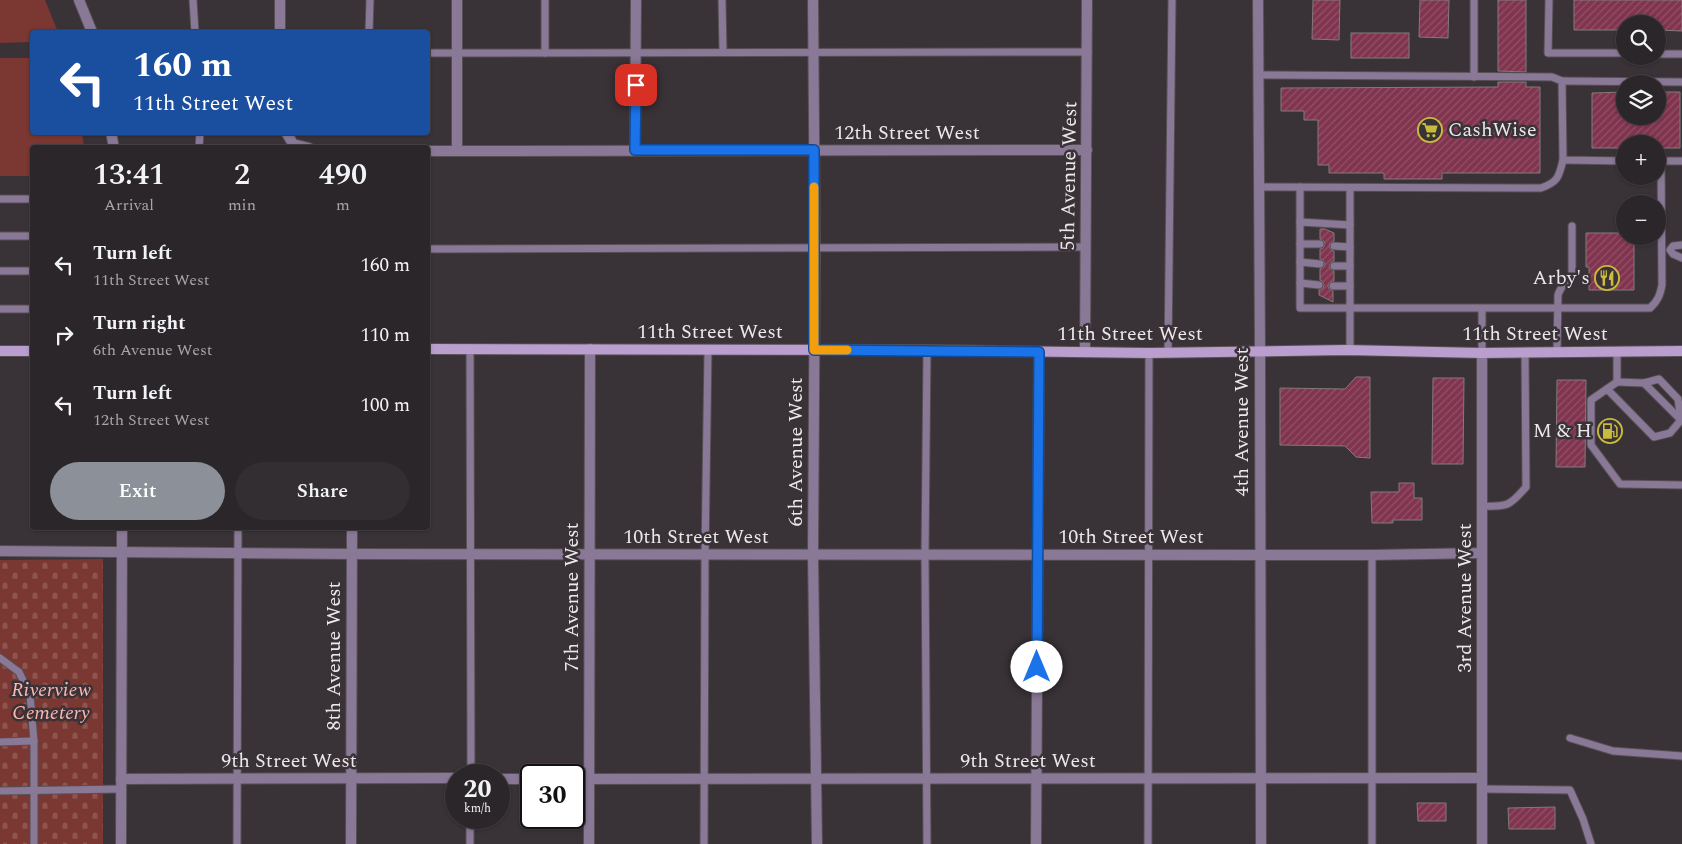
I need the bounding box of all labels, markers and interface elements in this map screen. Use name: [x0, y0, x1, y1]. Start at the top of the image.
map controls: [1616, 15, 1666, 245]
button: search: [1616, 15, 1666, 65]
text: 160 m: [133, 39, 232, 92]
icon: left: [50, 50, 115, 115]
pin: [615, 64, 657, 106]
icon: arrive: [622, 71, 650, 99]
button: layers: [1616, 75, 1666, 125]
text: 11th Street West: [133, 87, 293, 120]
street label: 5th Avenue West: [1053, 101, 1085, 251]
place label: CashWise: [1448, 115, 1537, 145]
supermarket icon: CashWise: [1417, 117, 1443, 143]
street label: 12th Street West: [834, 118, 980, 148]
button: +: [1616, 135, 1666, 185]
text: 13:41: [93, 152, 165, 198]
text: 2: [234, 152, 250, 198]
text: 490: [319, 152, 367, 198]
text: Arrival: [104, 193, 154, 217]
text: min: [228, 193, 256, 217]
text: m: [336, 193, 350, 217]
button: −: [1616, 195, 1666, 245]
text: Turn left: [93, 239, 172, 268]
icon: left: [50, 251, 78, 279]
text: 160 m: [360, 251, 410, 280]
place label: Arby's: [1533, 263, 1590, 293]
restaurant icon: Arby's: [1594, 265, 1620, 291]
text: 11th Street West: [93, 268, 210, 292]
text: Turn right: [93, 309, 186, 338]
street label: 11th Street West: [637, 317, 783, 347]
street label: 11th Street West: [1057, 319, 1203, 349]
street label: 11th Street West: [1462, 319, 1608, 349]
icon: right: [50, 321, 78, 349]
text: 110 m: [360, 321, 410, 350]
text: 6th Avenue West: [93, 338, 212, 362]
street label: 4th Avenue West: [1227, 347, 1257, 497]
street label: 6th Avenue West: [781, 377, 811, 527]
text: Turn left: [93, 379, 172, 408]
icon: left: [50, 391, 78, 419]
text: 100 m: [360, 391, 410, 420]
text: 12th Street West: [93, 408, 210, 432]
place label: M & H: [1533, 416, 1592, 446]
fuel station icon: M & H: [1597, 418, 1623, 444]
button: Exit: [50, 462, 225, 520]
button: Share: [235, 462, 410, 520]
street label: 7th Avenue West: [557, 522, 587, 672]
street label: 10th Street West: [623, 522, 769, 552]
street label: 10th Street West: [1058, 522, 1204, 552]
street label: 3rd Avenue West: [1450, 523, 1480, 673]
street label: 8th Avenue West: [319, 581, 349, 731]
position arrow: [1010, 640, 1062, 692]
park label: Riverview Cemetery: [11, 675, 91, 728]
street label: 9th Street West: [221, 746, 357, 776]
street label: 9th Street West: [960, 746, 1096, 776]
speed limit sign: 30: [520, 764, 585, 829]
text: 20: [463, 771, 492, 809]
text: km/h: [464, 799, 491, 818]

